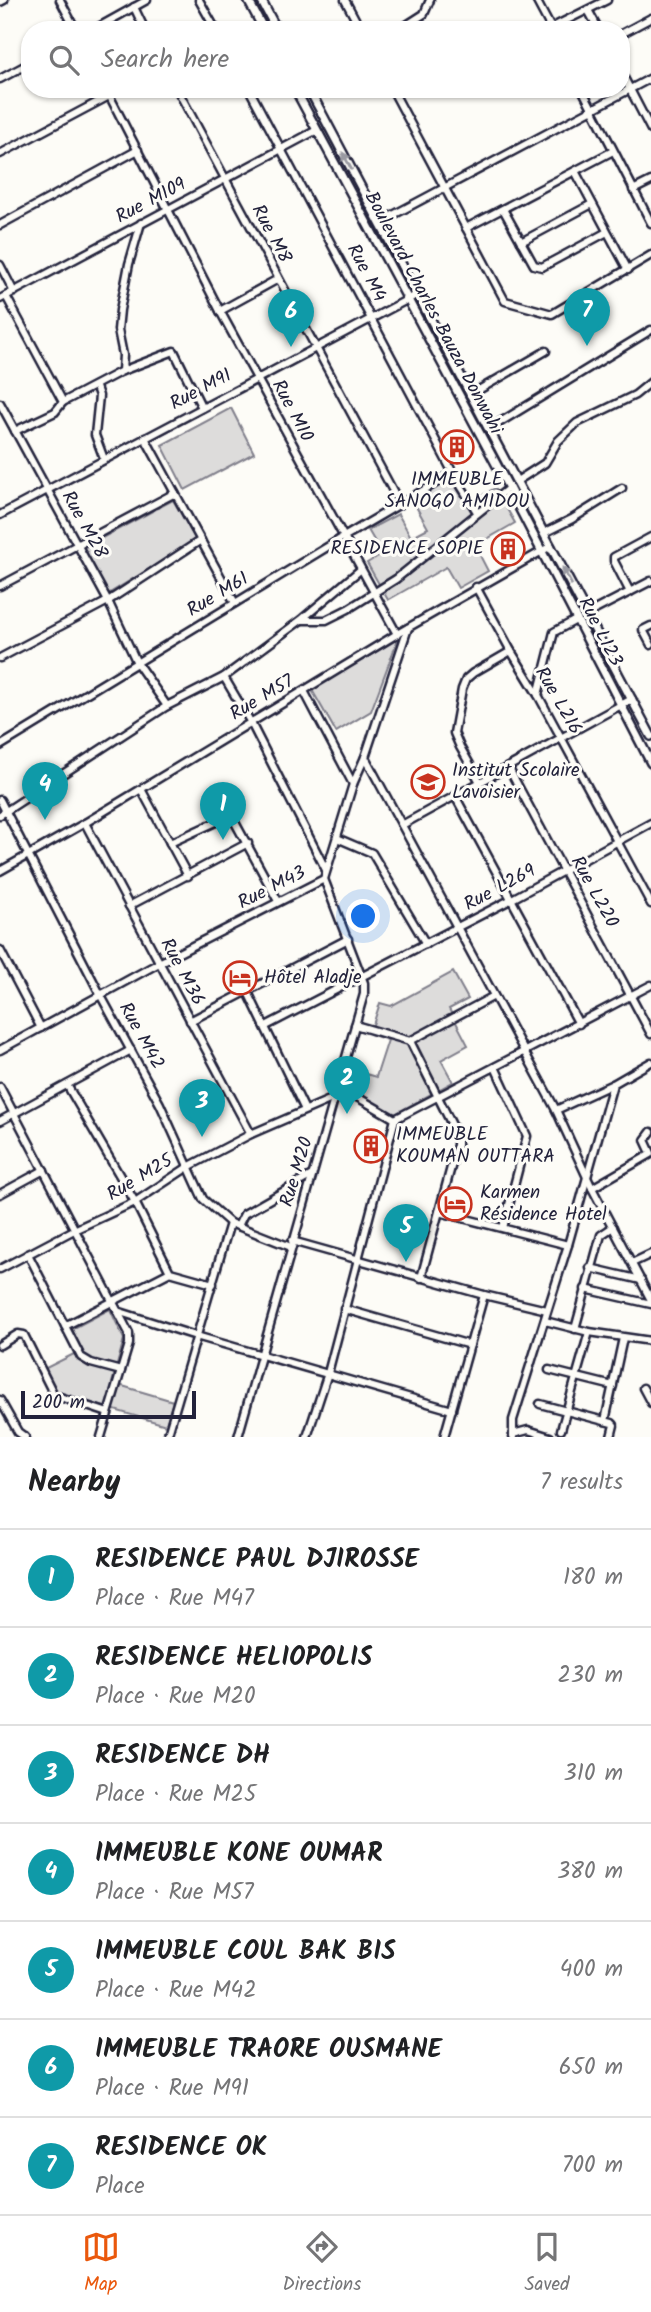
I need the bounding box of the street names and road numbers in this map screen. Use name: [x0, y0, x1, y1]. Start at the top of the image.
street label: Rue M109: [110, 170, 192, 232]
street label: Boulevard Charles Bauza Donwahi: [356, 186, 511, 441]
street label: Rue M8: [243, 199, 299, 269]
street label: Rue M4: [338, 239, 394, 307]
street label: Rue M91: [165, 361, 237, 419]
street label: Rue M10: [263, 374, 321, 448]
street label: Rue M28: [53, 485, 115, 565]
street label: Rue M61: [181, 565, 255, 625]
street label: Rue L123: [570, 592, 630, 672]
street label: Rue L216: [526, 661, 590, 741]
street label: Rue M57: [224, 666, 301, 729]
street label: Rue L220: [562, 850, 626, 934]
street label: Rue L269: [459, 857, 541, 919]
street label: Rue M43: [233, 858, 311, 918]
street label: Rue M36: [152, 933, 212, 1011]
street label: Rue M42: [110, 997, 172, 1075]
street label: Rue M20: [272, 1133, 322, 1211]
street label: Rue M25: [101, 1146, 180, 1210]

